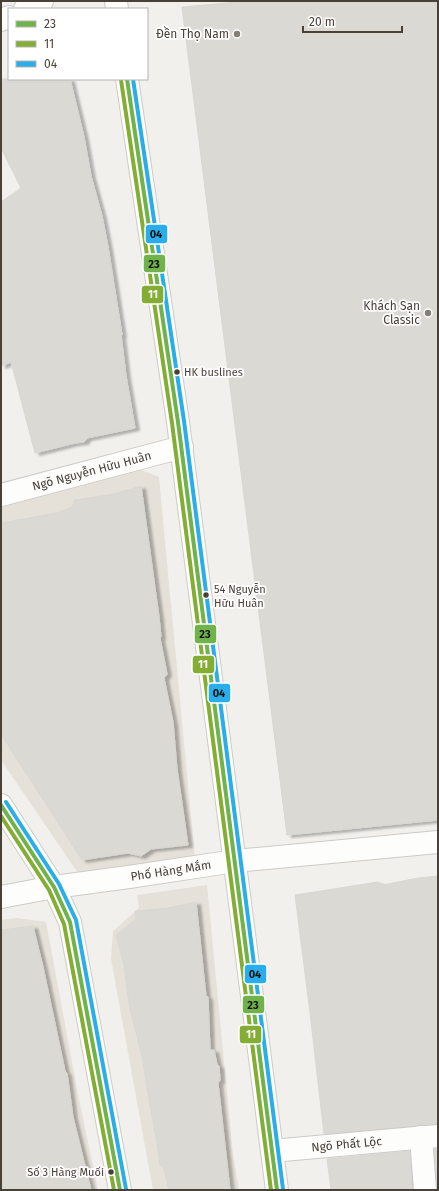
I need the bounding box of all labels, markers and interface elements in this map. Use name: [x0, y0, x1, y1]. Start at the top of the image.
legend: [8, 8, 148, 80]
scale bar: [303, 8, 402, 34]
text: 20 m: [309, 15, 335, 29]
text: 23: [44, 17, 56, 31]
place label: Đền Thọ Nam: [156, 26, 229, 41]
marker: Đền Thọ Nam: [232, 29, 242, 39]
text: 11: [44, 37, 54, 51]
text: 04: [44, 57, 58, 71]
line badge: 04: [145, 224, 168, 244]
text: 04: [150, 228, 162, 241]
line badge: 23: [143, 254, 166, 273]
text: 23: [148, 258, 160, 271]
line badge: 11: [141, 285, 164, 304]
text: 11: [148, 288, 158, 301]
place label: Khách Sạn Classic: [363, 299, 420, 327]
marker: Khách Sạn Classic: [423, 308, 433, 318]
place label: HK buslines: [184, 366, 243, 379]
marker: HK buslines: [172, 367, 182, 377]
street label: Ngõ Nguyễn Hữu Huân: [31, 448, 153, 493]
place label: 54 Nguyễn Hữu Huân: [214, 583, 266, 610]
marker: 54 Nguyễn Hữu Huân: [201, 590, 211, 600]
line badge: 23: [194, 624, 217, 644]
text: 23: [199, 628, 211, 641]
line badge: 11: [192, 655, 215, 674]
text: 11: [198, 658, 208, 671]
line badge: 04: [208, 683, 231, 703]
text: 04: [213, 687, 225, 700]
street label: Phố Hàng Mắm: [130, 857, 212, 884]
line badge: 04: [244, 964, 267, 984]
text: 04: [249, 968, 261, 981]
line badge: 23: [242, 995, 265, 1014]
text: 23: [247, 999, 259, 1012]
line badge: 11: [239, 1025, 262, 1044]
text: 11: [246, 1028, 256, 1041]
street label: Ngõ Phất Lộc: [311, 1134, 383, 1154]
place label: Số 3 Hàng Muối: [27, 1166, 104, 1179]
marker: Số 3 Hàng Muối: [106, 1167, 116, 1177]

